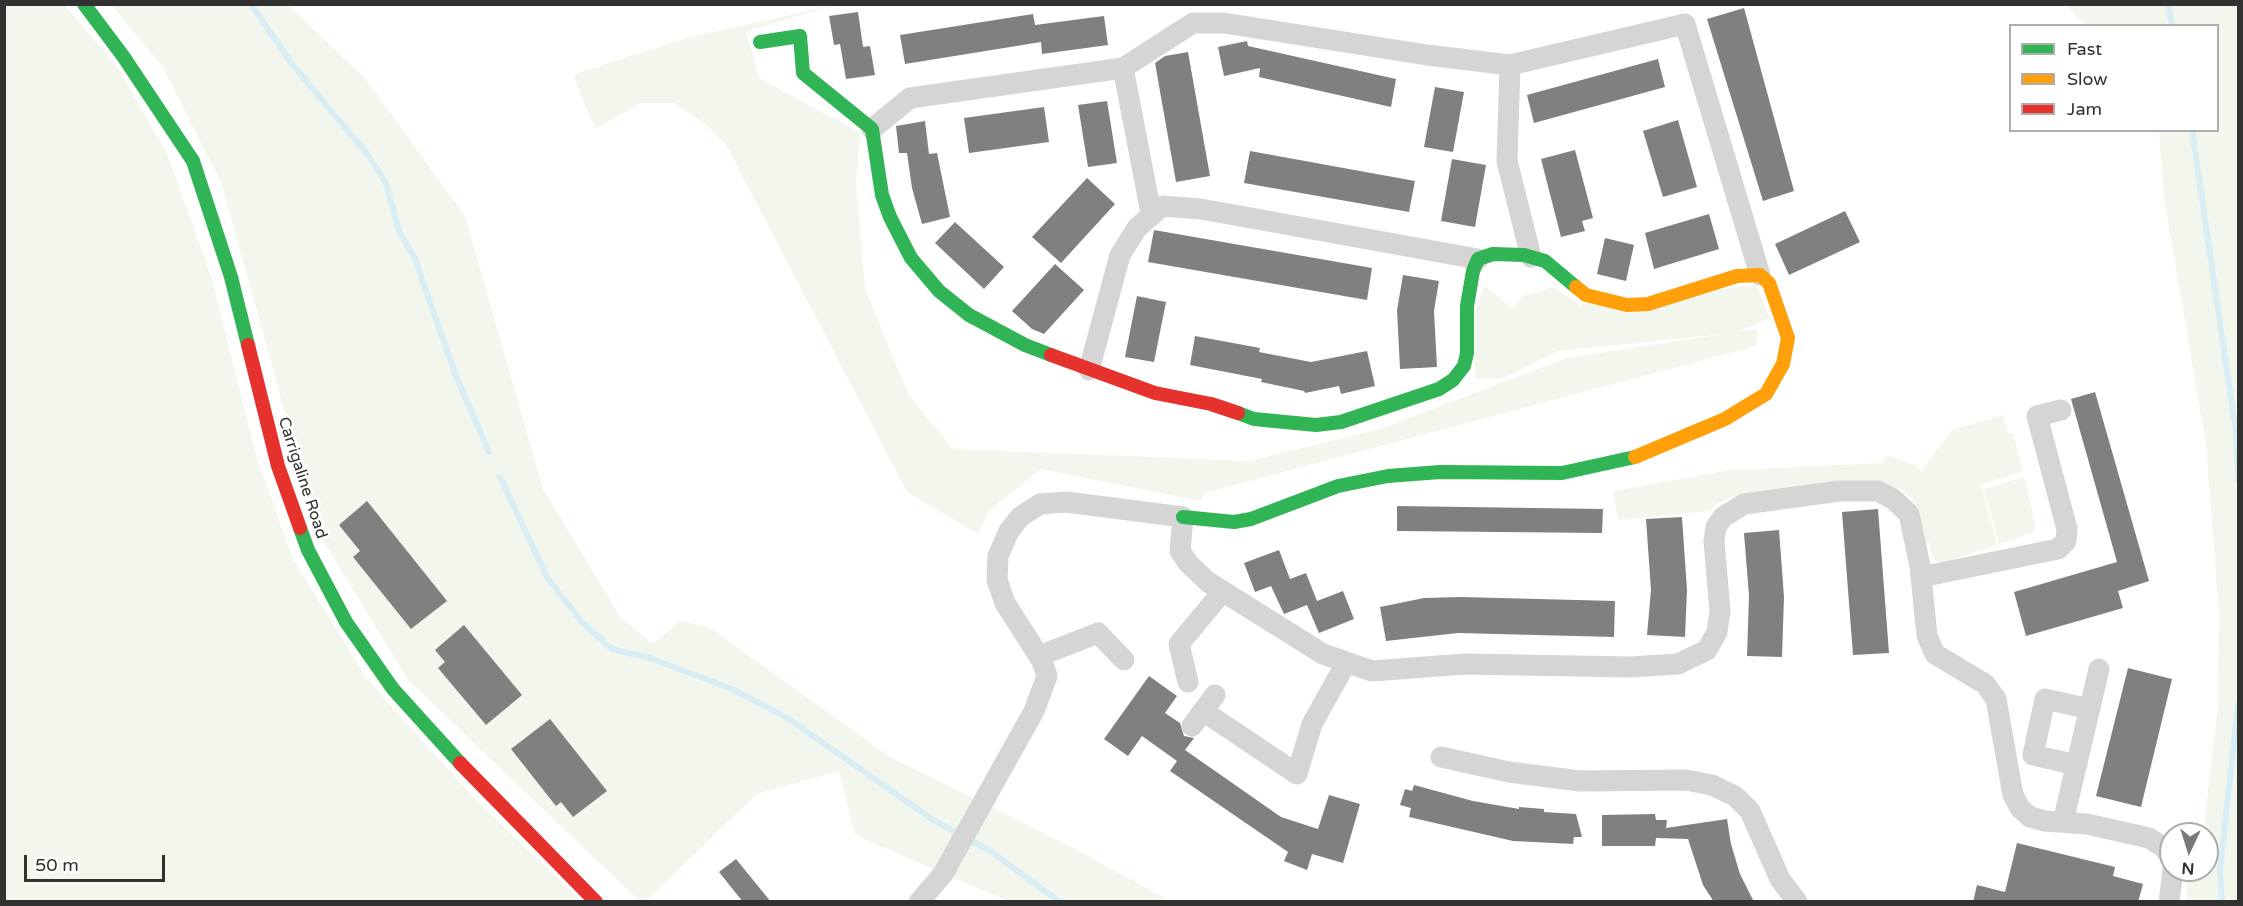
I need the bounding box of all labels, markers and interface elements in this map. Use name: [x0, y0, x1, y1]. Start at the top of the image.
legend: [2009, 24, 2219, 132]
text: Fast: [2067, 38, 2102, 60]
text: Slow: [2067, 68, 2108, 90]
text: Jam: [2067, 98, 2102, 120]
street label: Carrigaline Road: [273, 415, 331, 541]
north arrow: [2159, 822, 2219, 882]
scale bar: [27, 843, 168, 881]
text: 50 m: [35, 854, 79, 876]
text: N: [2181, 858, 2195, 878]

